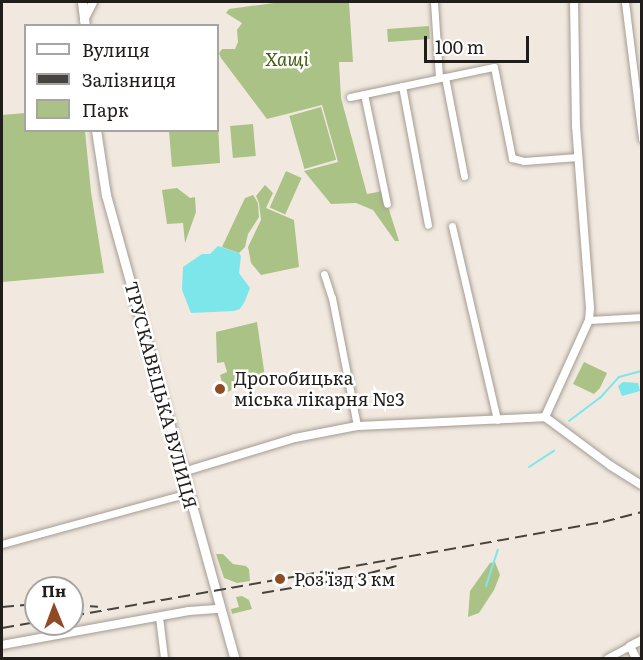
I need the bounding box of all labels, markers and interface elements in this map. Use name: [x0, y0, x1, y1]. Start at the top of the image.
legend: [24, 24, 219, 132]
scale bar: [427, 24, 532, 62]
text: 100 m: [435, 33, 484, 60]
text: Вулиця: [82, 36, 150, 63]
park label: Хащі: [265, 48, 309, 70]
text: Залізниця: [82, 66, 176, 93]
text: Парк: [82, 96, 129, 123]
street label: ТРУСКАВЕЦЬКА ВУЛИЦЯ: [120, 279, 202, 511]
place label: Дрогобицька міська лікарня №3: [234, 368, 405, 410]
marker: Дрогобицька міська лікарня №3: [211, 380, 229, 398]
place label: Роз'їзд 3 км: [294, 568, 395, 590]
marker: Роз'їзд 3 км: [271, 570, 289, 588]
north arrow: [24, 576, 84, 636]
text: Пн: [41, 578, 66, 602]

